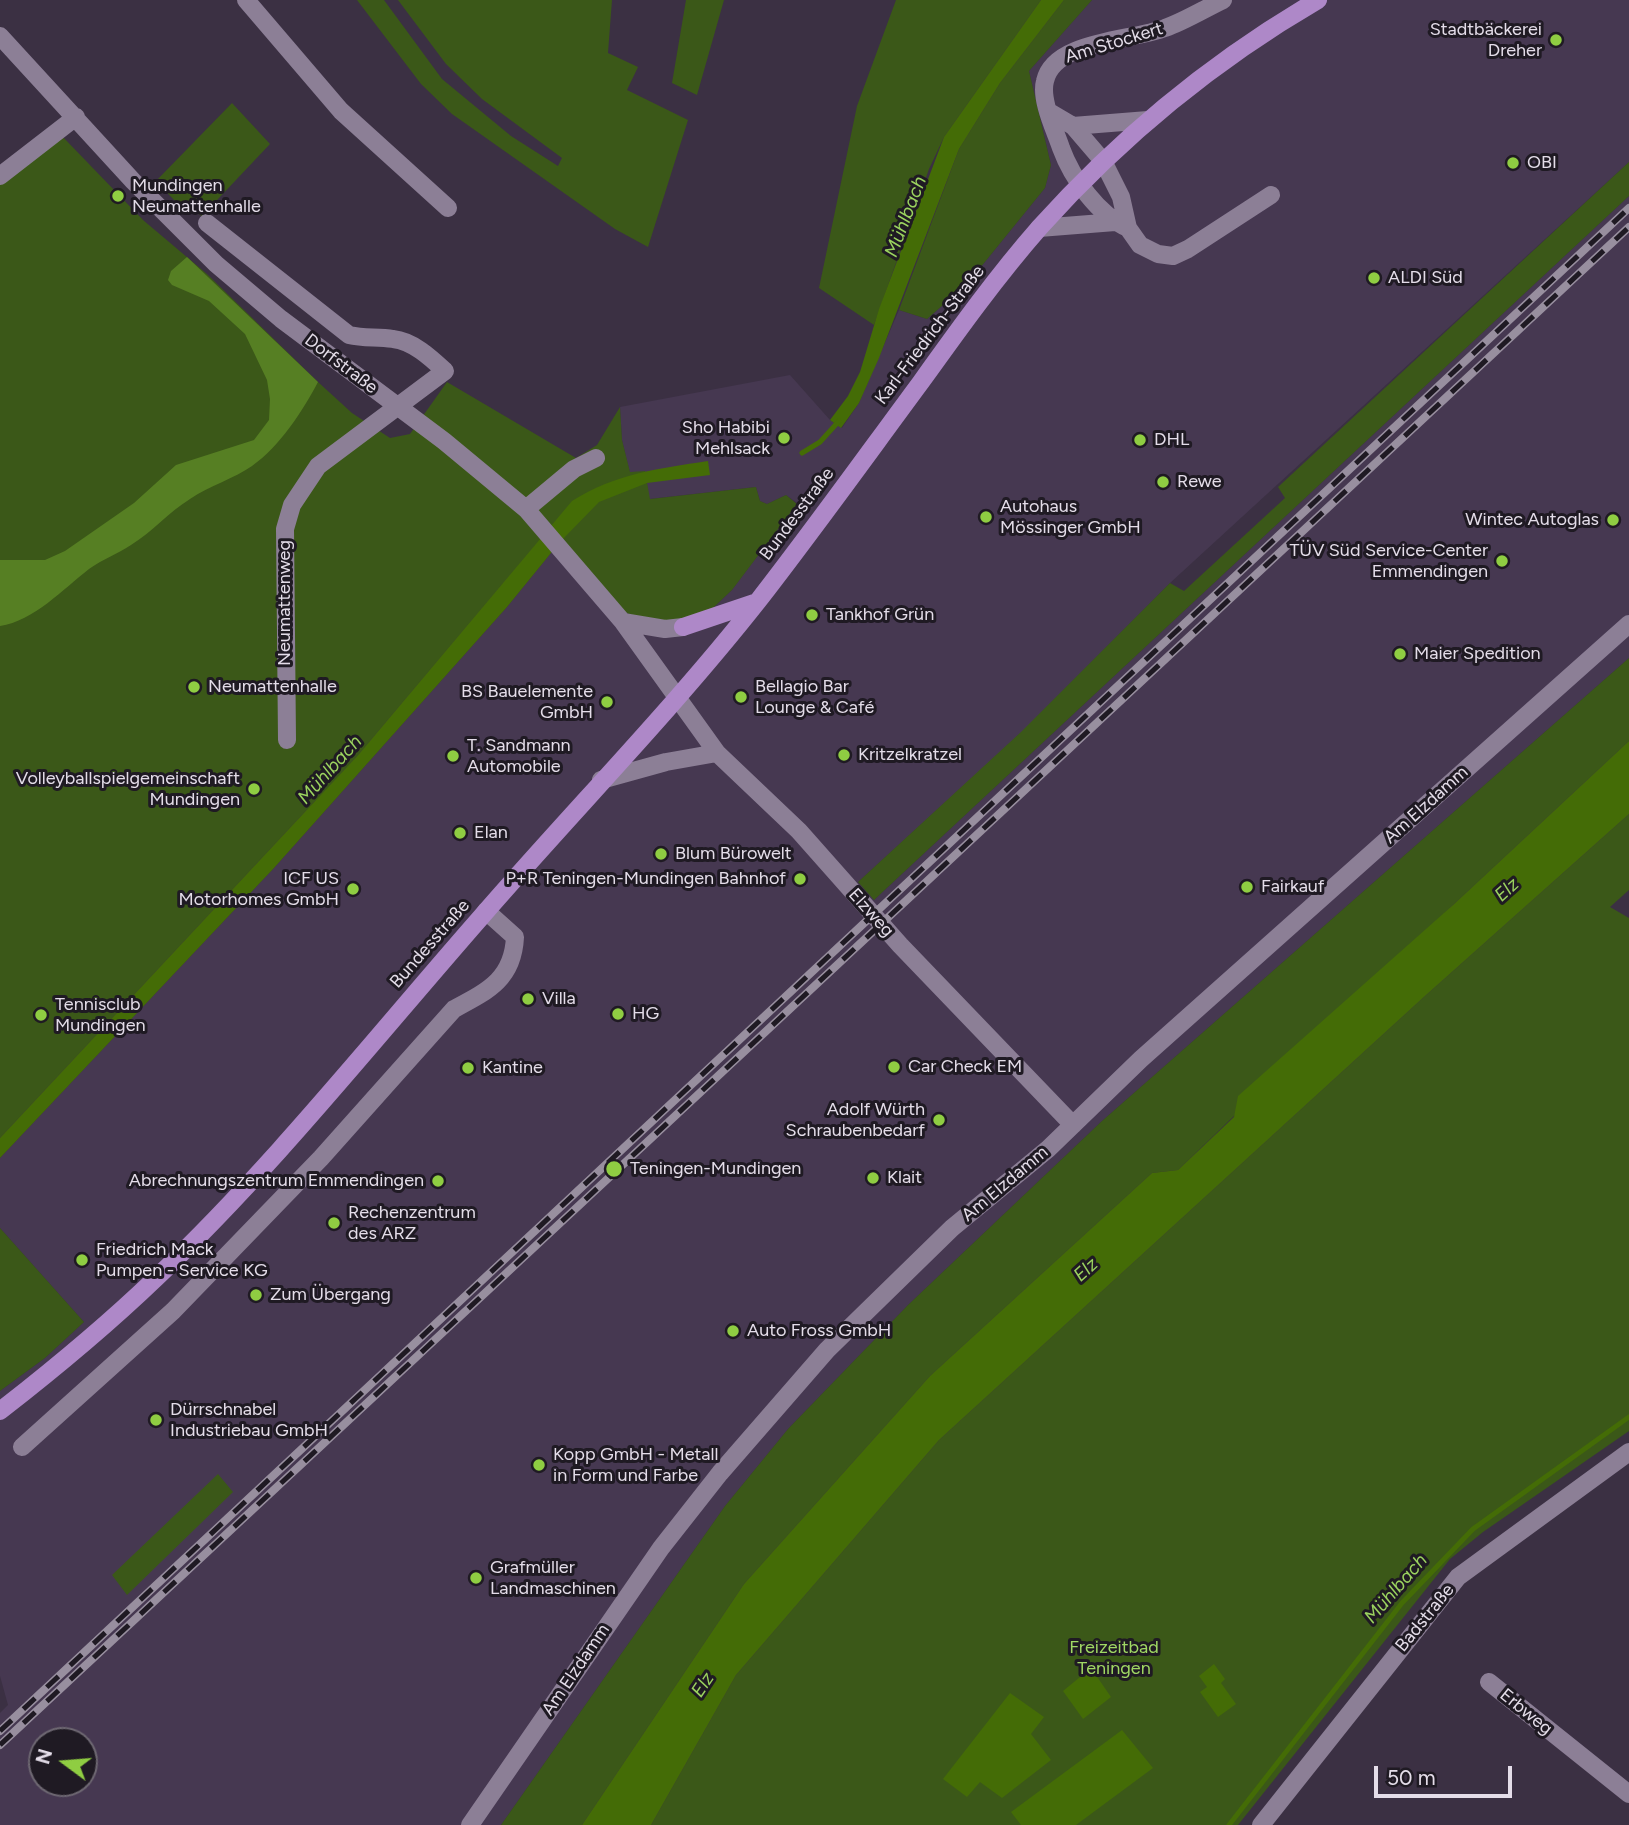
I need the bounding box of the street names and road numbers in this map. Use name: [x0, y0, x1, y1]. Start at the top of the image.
street label: Am Stockert: [1062, 18, 1166, 68]
street label: Karl-Friedrich-Straße: [871, 261, 989, 409]
street label: Dorfstraße: [300, 330, 382, 398]
street label: Bundesstraße: [755, 463, 839, 565]
street label: Neumattenweg: [274, 540, 296, 666]
street label: Am Elzdamm: [1379, 762, 1473, 848]
street label: Elzweg: [844, 884, 898, 942]
street label: Bundesstraße: [386, 895, 474, 993]
street label: Am Elzdamm: [958, 1142, 1052, 1226]
street label: Badstraße: [1391, 1580, 1459, 1656]
street label: Am Elzdamm: [537, 1620, 615, 1720]
street label: Erbweg: [1495, 1684, 1557, 1740]

